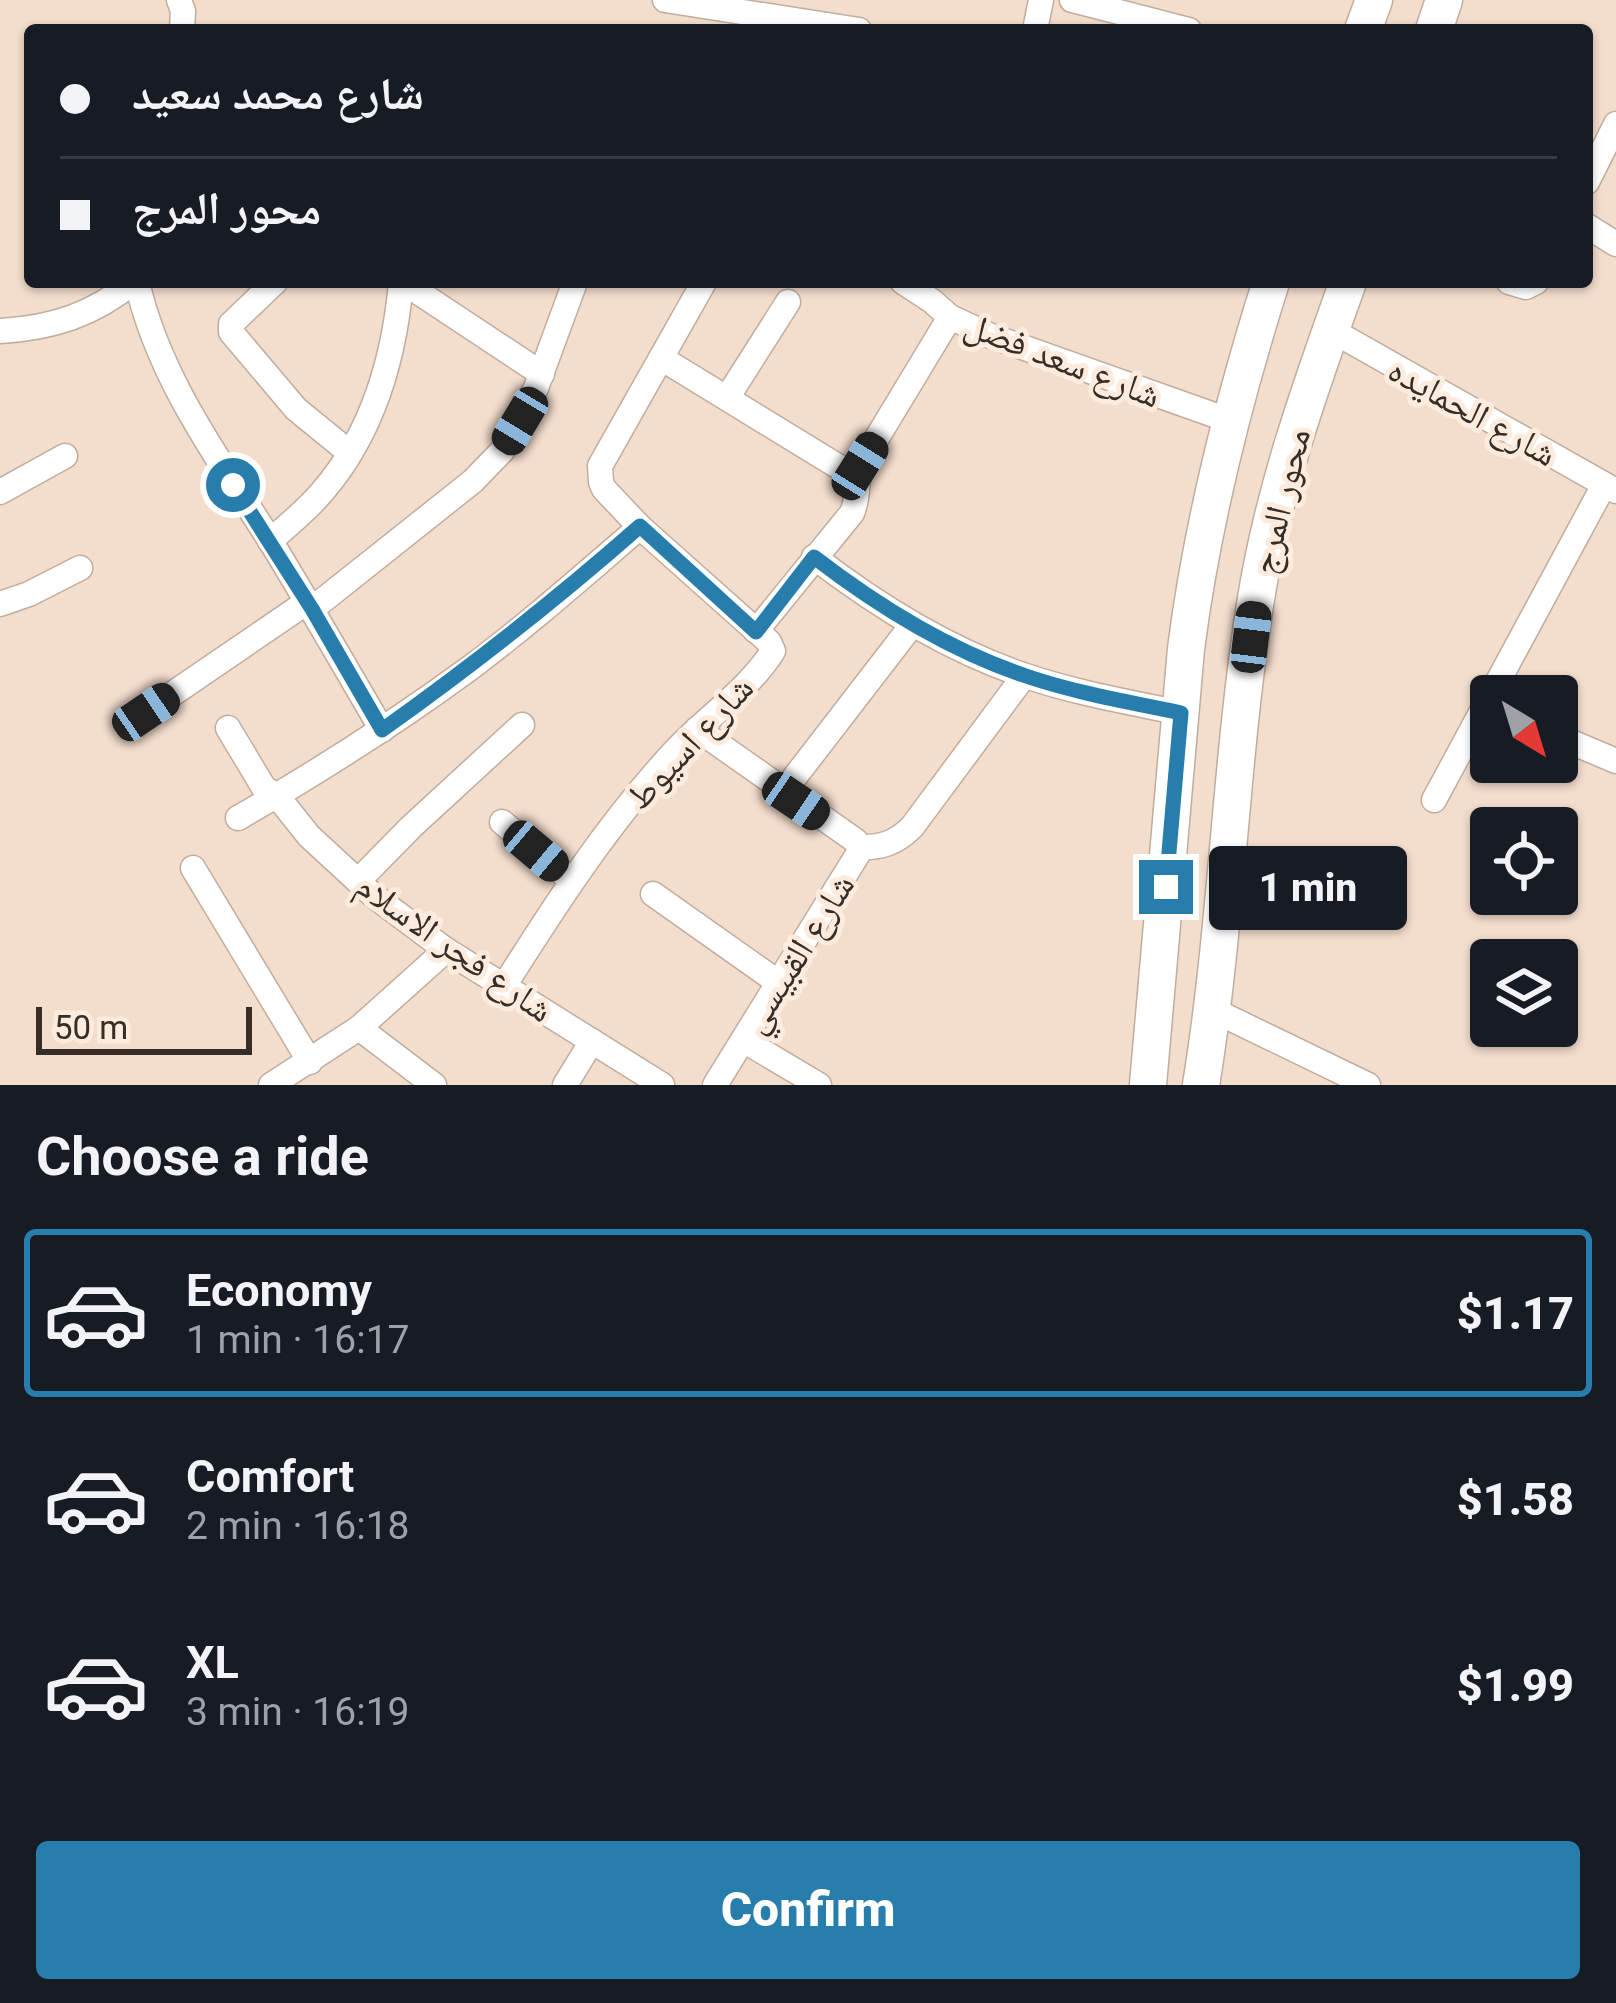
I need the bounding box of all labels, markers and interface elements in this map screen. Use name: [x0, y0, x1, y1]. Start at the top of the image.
text: شارع محمد سعيد: [132, 67, 424, 120]
text: محور المرج: [132, 182, 321, 235]
street label: شارع سعد فضل: [958, 303, 1166, 417]
street label: شارع الحمايده: [1381, 349, 1564, 476]
car: [486, 381, 554, 461]
street label: محور المرج: [1243, 424, 1320, 579]
car: [826, 426, 894, 506]
route start: [206, 458, 260, 512]
car: [1229, 599, 1273, 675]
street label: شارع اسيوط: [617, 667, 763, 819]
north arrow: [1470, 675, 1578, 783]
map controls: [1470, 675, 1578, 1047]
car: [106, 677, 186, 747]
car: [756, 766, 836, 836]
button: locate: [1470, 807, 1578, 915]
car: [497, 814, 575, 888]
callout: 1 min: [1208, 845, 1406, 929]
route end: [1139, 860, 1193, 914]
street label: شارع فجر الاسلام: [347, 865, 561, 1033]
text: 1 min: [1259, 865, 1357, 911]
street label: شارع القبيسي: [732, 866, 869, 1045]
button: layers: [1470, 939, 1578, 1047]
scale bar: [36, 1001, 252, 1054]
text: 50 m: [54, 1008, 128, 1047]
text: Choose a ride: [36, 1125, 369, 1188]
icon: car: [42, 1259, 150, 1367]
text: Economy: [186, 1264, 372, 1317]
text: $1.17: [1457, 1287, 1574, 1340]
text: 1 min · 16:17: [186, 1317, 409, 1363]
icon: car: [42, 1445, 150, 1553]
text: Comfort: [186, 1450, 354, 1503]
text: $1.58: [1457, 1473, 1574, 1526]
text: 2 min · 16:18: [186, 1503, 409, 1549]
icon: car: [42, 1631, 150, 1739]
text: XL: [186, 1636, 239, 1689]
text: $1.99: [1457, 1659, 1574, 1712]
text: 3 min · 16:19: [186, 1689, 409, 1735]
button: Confirm: [36, 1841, 1580, 1979]

